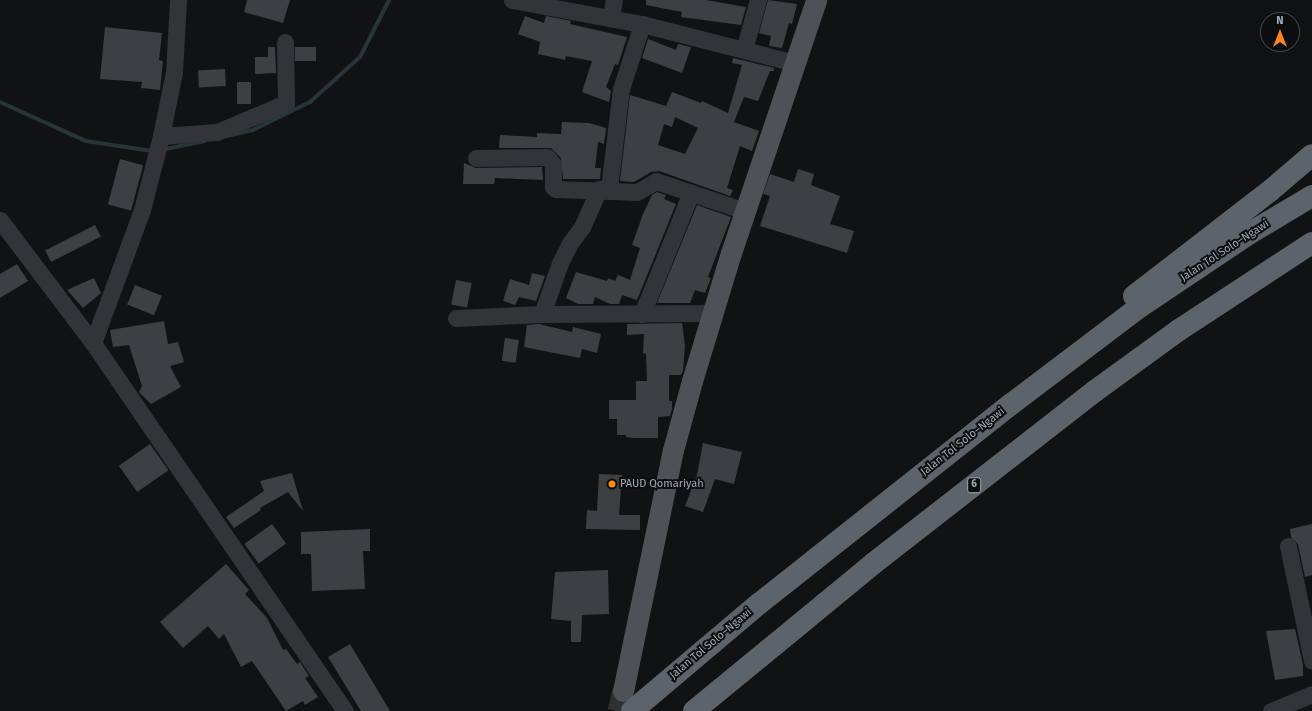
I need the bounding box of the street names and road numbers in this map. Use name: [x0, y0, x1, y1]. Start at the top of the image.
street label: Jalan Tol Solo–Ngawi: [1178, 217, 1272, 285]
street label: Jalan Tol Solo–Ngawi: [918, 405, 1008, 479]
road number: 6: [967, 477, 981, 493]
street label: Jalan Tol Solo–Ngawi: [667, 606, 755, 682]

